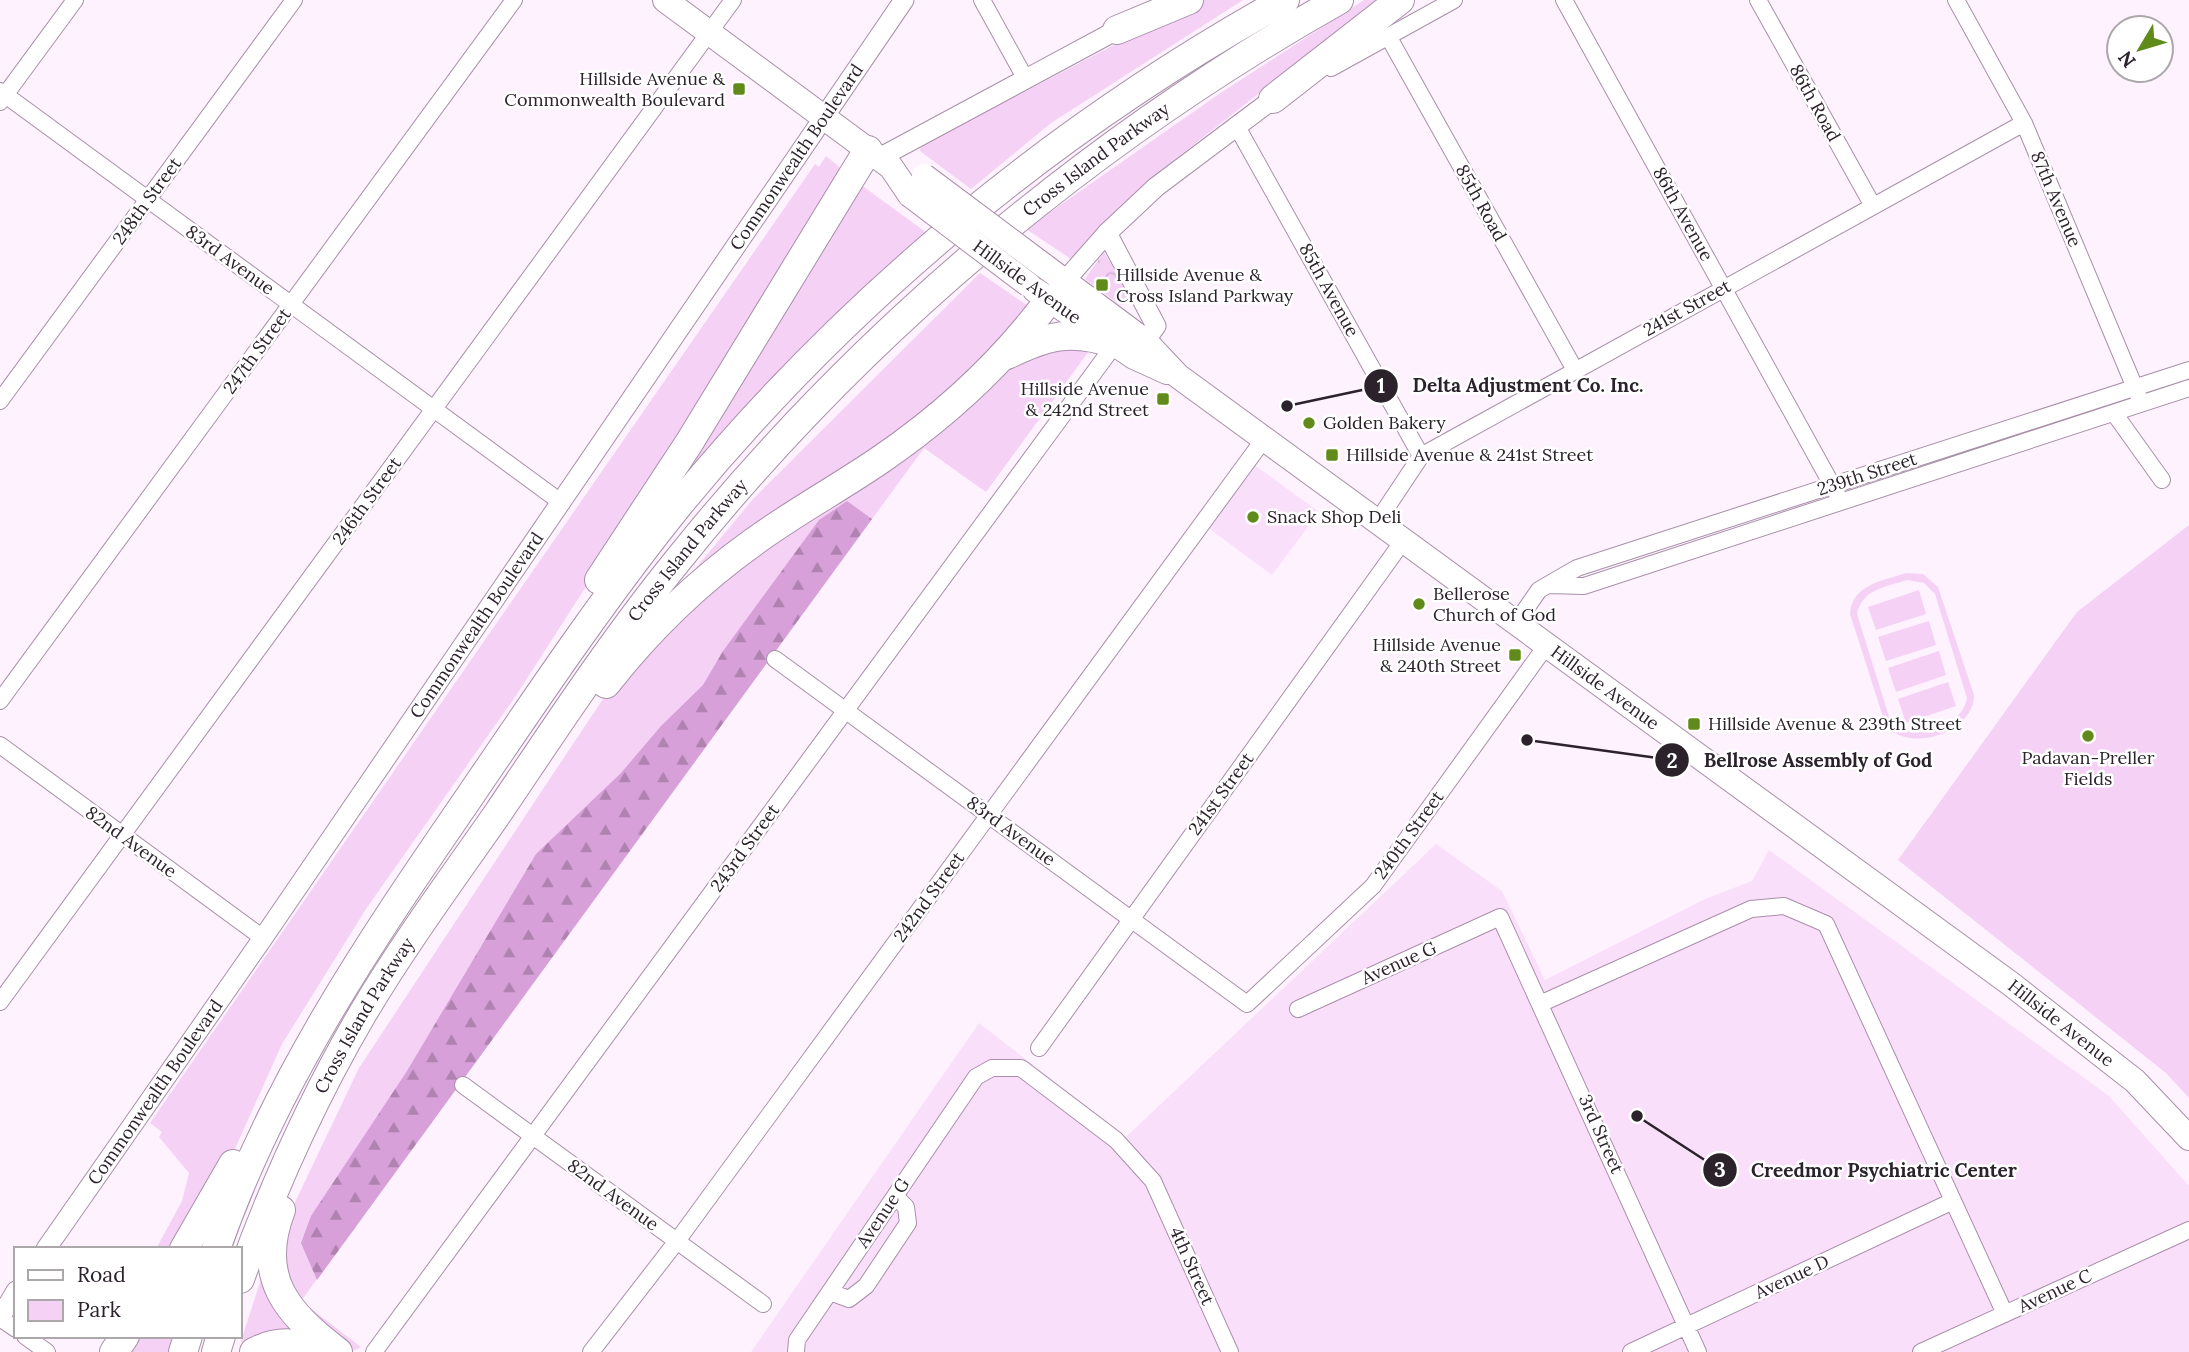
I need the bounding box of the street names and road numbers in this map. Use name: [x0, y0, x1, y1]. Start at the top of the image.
street label: Commonwealth Boulevard: [724, 59, 868, 255]
street label: 86th Road: [1785, 60, 1846, 146]
street label: Cross Island Parkway: [1018, 97, 1174, 221]
street label: 87th Avenue: [2026, 147, 2087, 250]
street label: 248th Street: [107, 152, 186, 249]
street label: 85th Road: [1451, 160, 1512, 245]
street label: 86th Avenue: [1648, 163, 1719, 265]
street label: 83rd Avenue: [181, 220, 279, 300]
street label: Hillside Avenue: [969, 235, 1086, 329]
street label: 85th Avenue: [1294, 239, 1365, 341]
street label: 241st Street: [1639, 274, 1735, 341]
street label: 247th Street: [218, 303, 296, 398]
street label: 239th Street: [1814, 447, 1920, 500]
street label: 246th Street: [327, 452, 406, 549]
street label: Cross Island Parkway: [622, 473, 752, 626]
street label: Commonwealth Boulevard: [405, 527, 548, 723]
street label: Hillside Avenue: [1547, 640, 1664, 735]
street label: 241st Street: [1183, 748, 1258, 840]
street label: 240th Street: [1369, 786, 1448, 883]
street label: 83rd Avenue: [962, 791, 1060, 871]
street label: 243rd Street: [705, 799, 784, 896]
street label: 82nd Avenue: [81, 801, 182, 883]
street label: 242nd Street: [888, 847, 969, 946]
street label: Cross Island Parkway: [309, 932, 419, 1097]
street label: Avenue G: [1357, 936, 1440, 990]
street label: Hillside Avenue: [2004, 974, 2119, 1071]
street label: Commonwealth Boulevard: [82, 995, 228, 1189]
street label: 3rd Street: [1574, 1091, 1629, 1177]
street label: 82nd Avenue: [563, 1154, 664, 1236]
street label: Avenue G: [850, 1173, 915, 1253]
street label: 4th Street: [1165, 1223, 1220, 1309]
street label: Avenue D: [1750, 1249, 1833, 1304]
street label: Avenue C: [2013, 1263, 2096, 1318]

